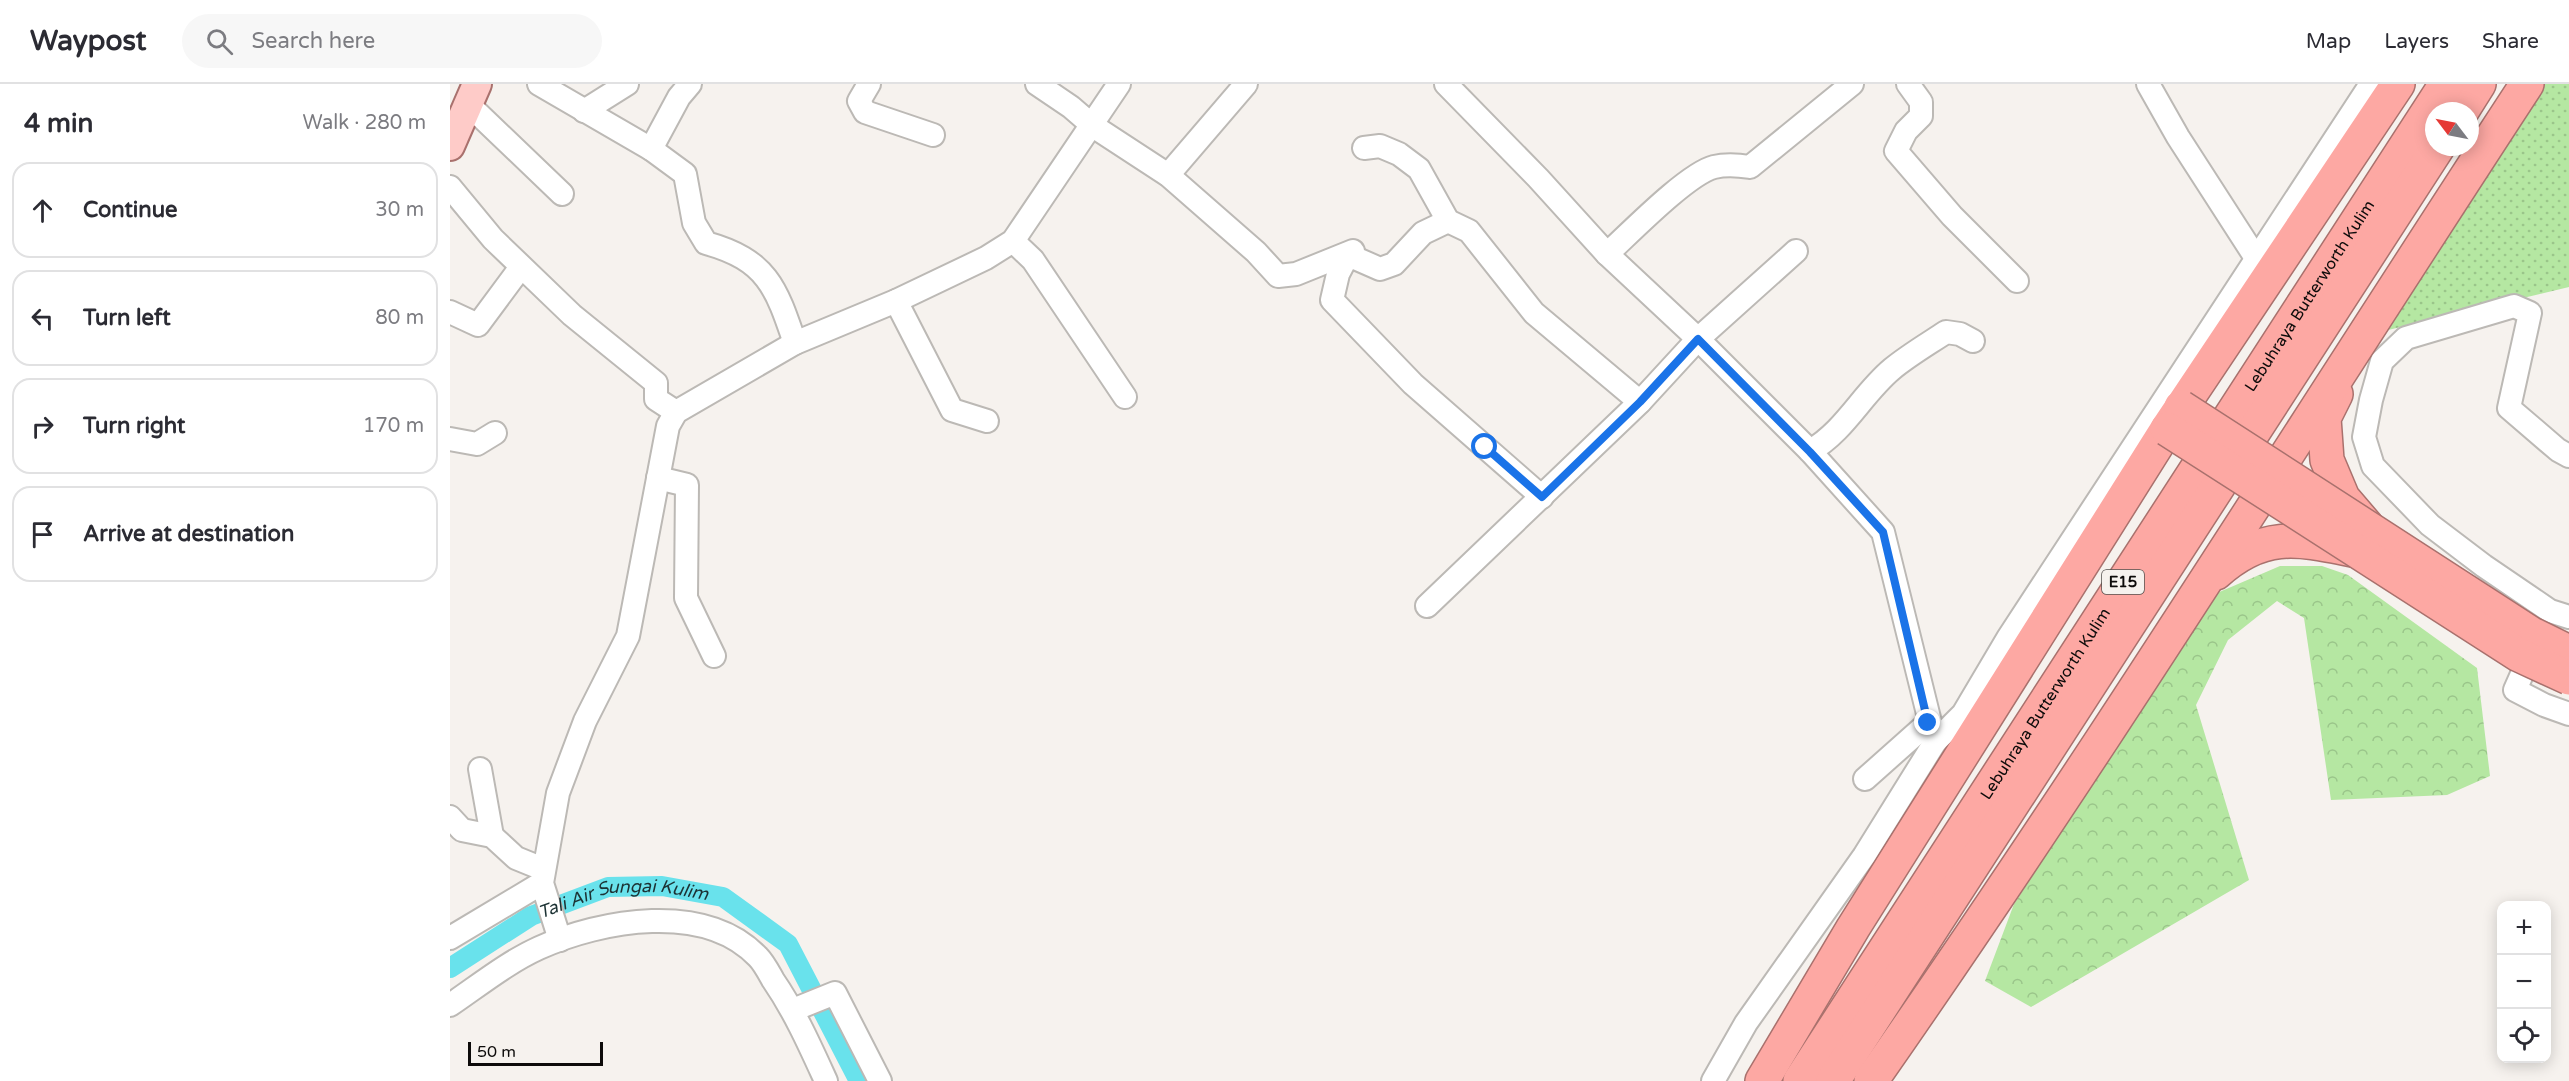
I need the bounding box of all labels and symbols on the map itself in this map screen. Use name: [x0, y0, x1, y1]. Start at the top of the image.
north arrow: [2425, 102, 2479, 156]
street label: Lebuhraya Butterworth Kulim: [2240, 196, 2379, 396]
route start: [1471, 433, 1497, 459]
road number: E15: [2102, 570, 2144, 594]
street label: Lebuhraya Butterworth Kulim: [1976, 604, 2115, 803]
route end: [1914, 709, 1940, 735]
water label: Tali Air Sungai Kulim: [535, 875, 711, 923]
scale bar: [468, 1039, 603, 1066]

